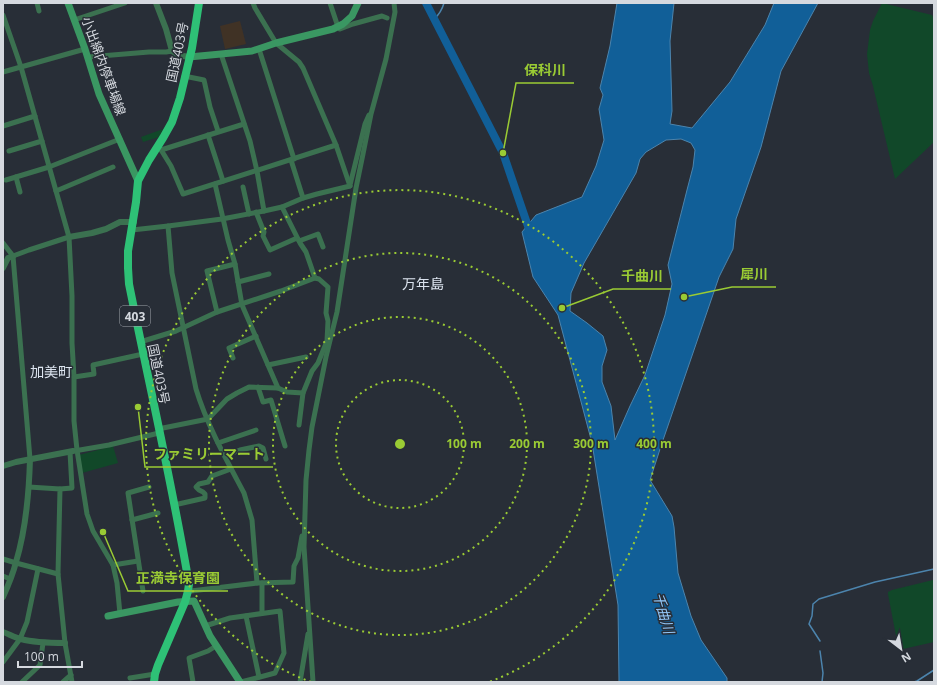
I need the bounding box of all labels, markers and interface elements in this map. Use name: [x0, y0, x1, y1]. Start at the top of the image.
street label: 小出綿内停車場線: [78, 14, 130, 118]
street label: 国道403号: [162, 20, 192, 84]
callout: 保科川: [516, 57, 574, 83]
text: 保科川: [524, 60, 566, 79]
callout: 犀川: [732, 261, 776, 287]
callout: 千曲川: [613, 263, 671, 289]
text: 犀川: [740, 264, 768, 283]
text: 千曲川: [621, 266, 663, 285]
district label: 万年島: [402, 274, 444, 293]
road number: 403: [120, 306, 150, 326]
street label: 国道403号: [144, 342, 174, 406]
district label: 加美町: [30, 362, 72, 381]
text: 100 m: [446, 435, 482, 452]
text: 200 m: [509, 435, 545, 452]
text: 300 m: [573, 435, 609, 452]
text: 400 m: [636, 435, 672, 452]
centre of rings: [393, 437, 407, 451]
callout: ファミリーマート: [145, 441, 273, 467]
text: ファミリーマート: [153, 444, 265, 463]
callout: 正満寺保育園: [128, 565, 228, 591]
text: 正満寺保育園: [136, 568, 220, 587]
water label: 千曲川: [649, 590, 679, 638]
north arrow: [881, 629, 921, 669]
scale bar: [18, 643, 82, 669]
text: 100 m: [24, 648, 59, 665]
text: N: [899, 649, 914, 667]

